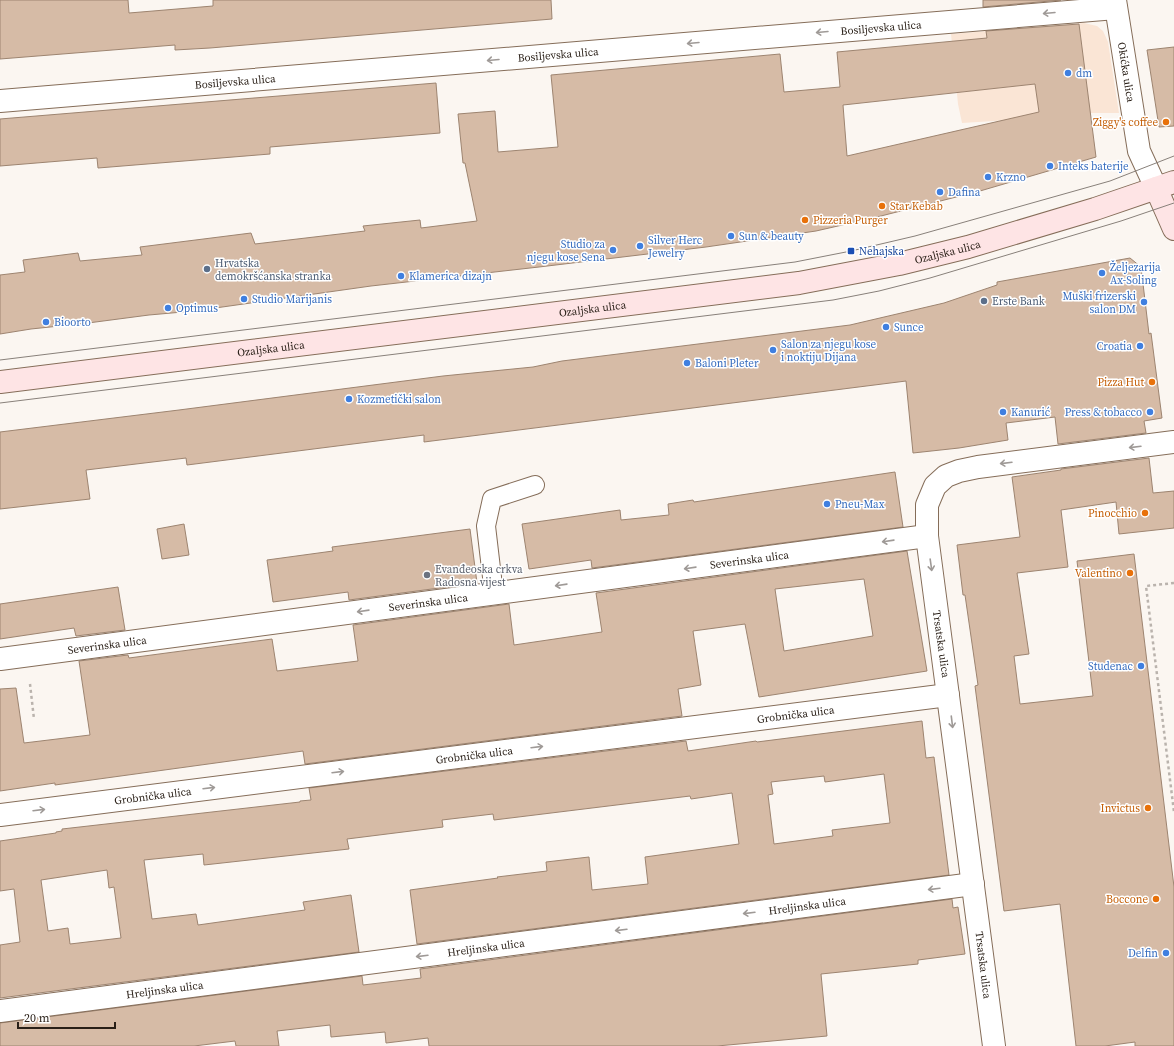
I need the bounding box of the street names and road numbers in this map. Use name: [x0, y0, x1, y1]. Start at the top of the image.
street label: Bosiljevska ulica: [840, 17, 922, 38]
street label: Okićka ulica: [1114, 41, 1139, 104]
street label: Bosiljevska ulica: [517, 44, 600, 65]
street label: Bosiljevska ulica: [194, 71, 277, 92]
street label: Ozaljska ulica: [913, 236, 983, 267]
street label: Ozaljska ulica: [558, 297, 627, 320]
street label: Ozaljska ulica: [236, 337, 306, 360]
street label: Severinska ulica: [709, 547, 790, 572]
street label: Severinska ulica: [388, 589, 469, 615]
street label: Trsatska ulica: [929, 609, 953, 679]
street label: Severinska ulica: [67, 632, 148, 657]
street label: Grobnička ulica: [756, 702, 836, 727]
street label: Grobnička ulica: [435, 743, 514, 767]
street label: Grobnička ulica: [113, 783, 193, 808]
street label: Hreljinska ulica: [768, 893, 847, 918]
street label: Trsatska ulica: [971, 931, 995, 1000]
street label: Hreljinska ulica: [446, 935, 526, 960]
street label: Hreljinska ulica: [125, 977, 205, 1002]

